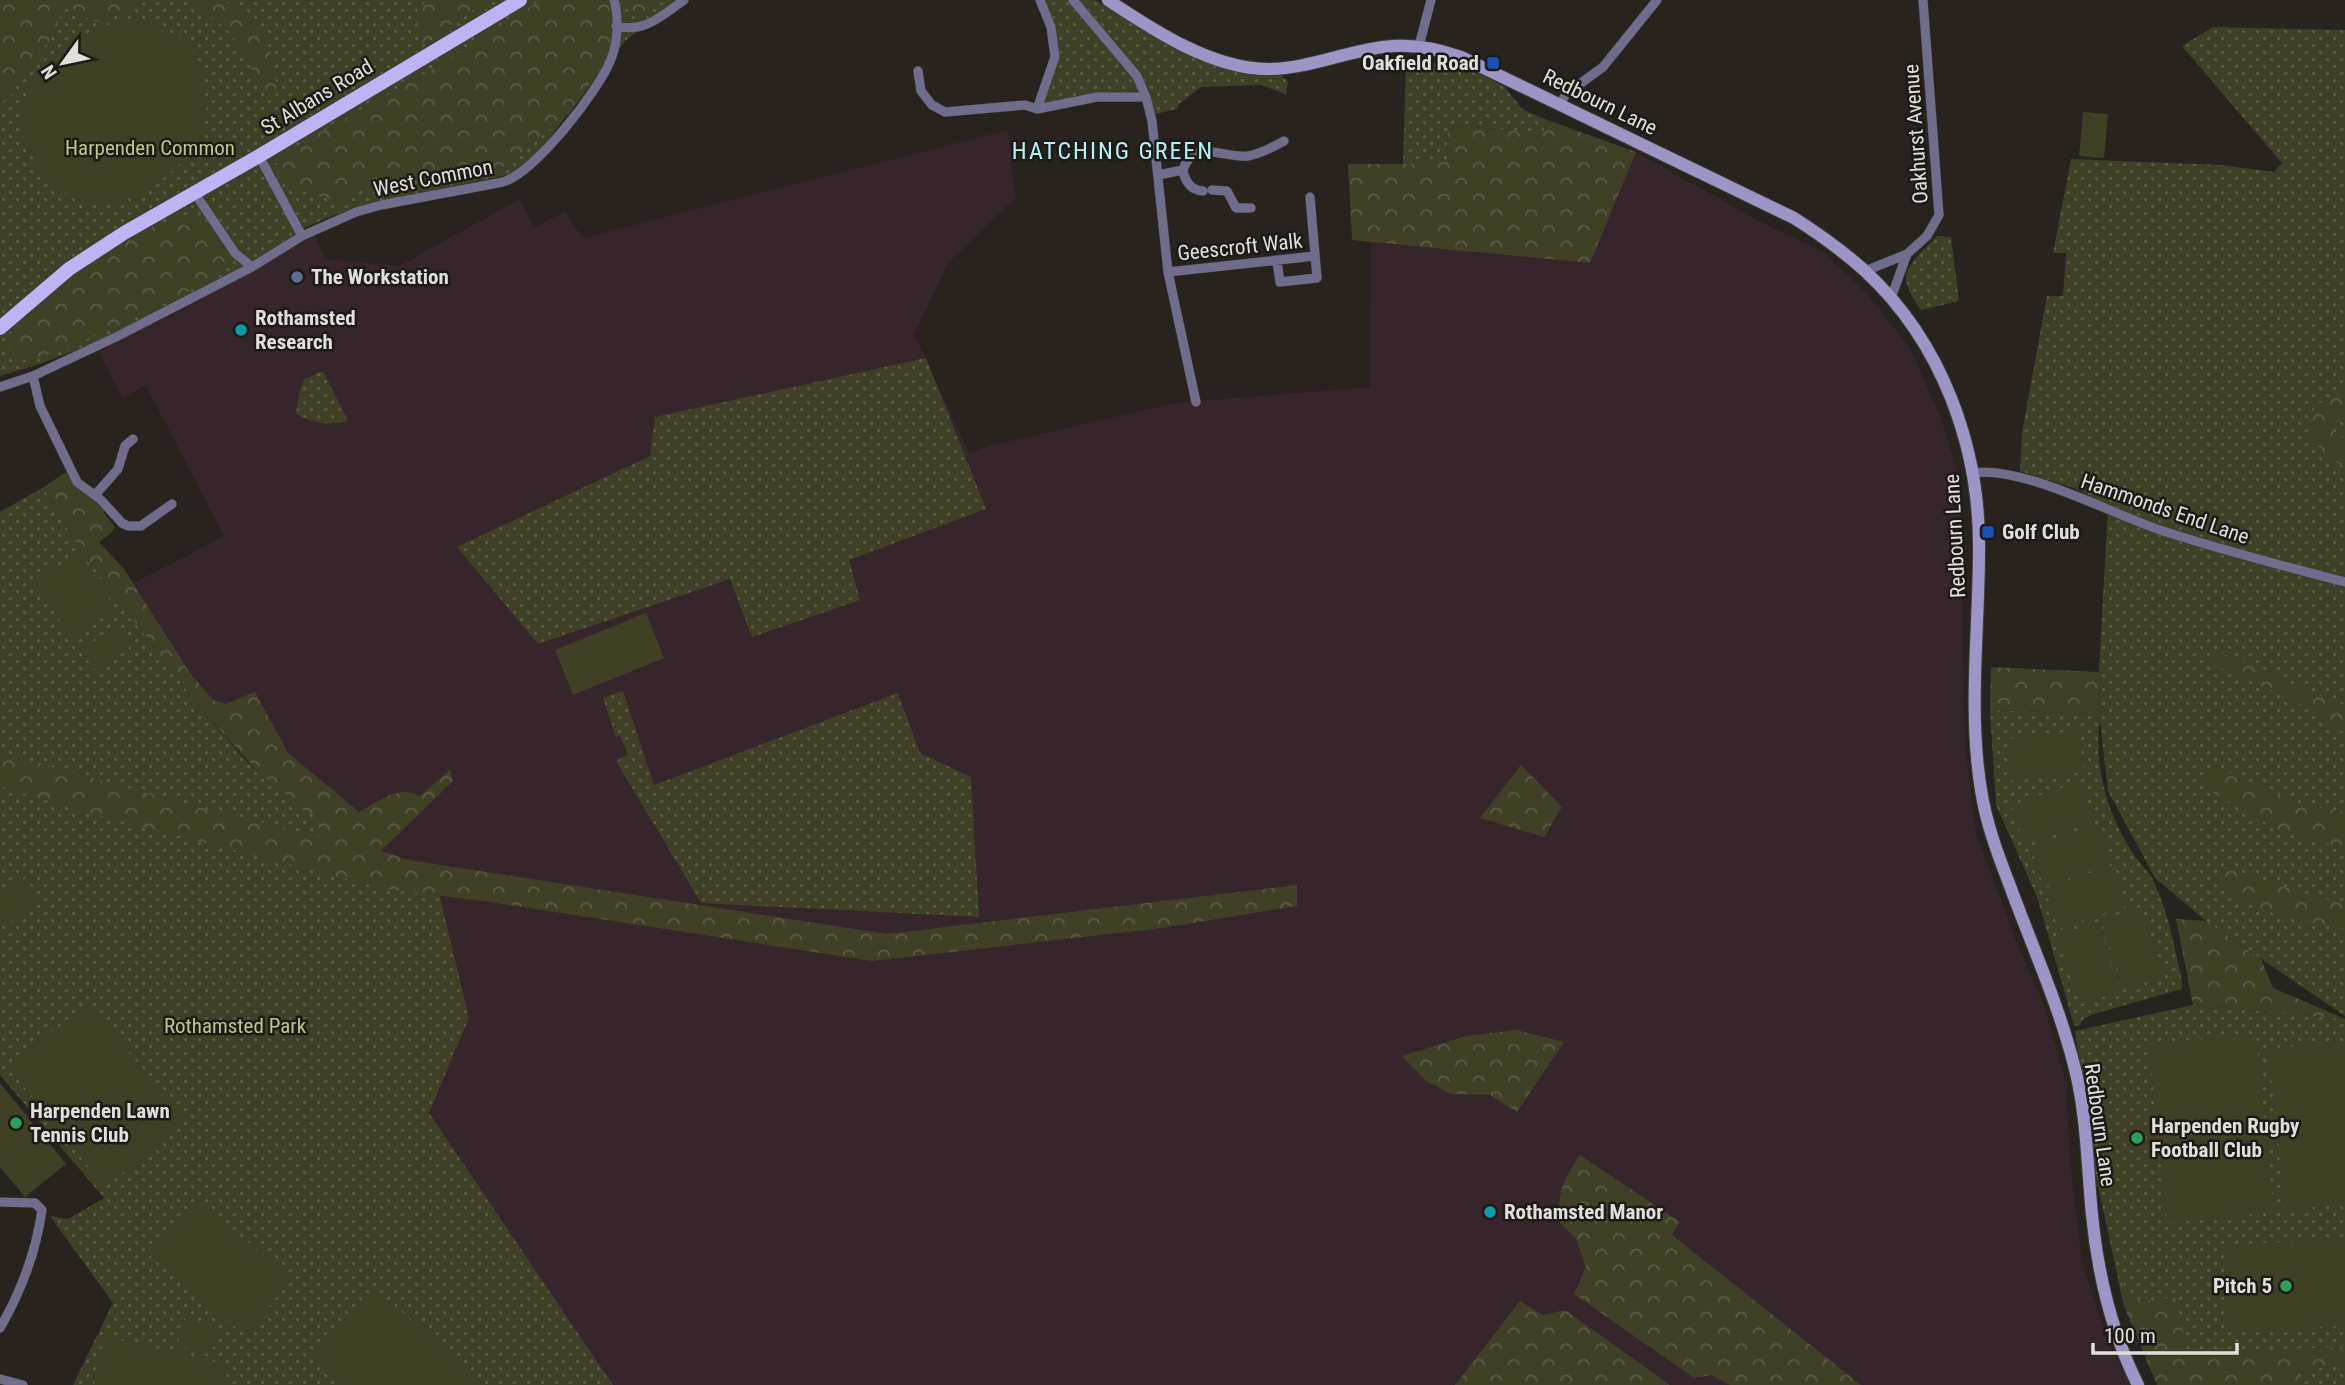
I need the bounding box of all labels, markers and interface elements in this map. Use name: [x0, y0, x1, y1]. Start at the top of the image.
north arrow: [28, 28, 98, 98]
place label: Oakfield Road: [1362, 51, 1479, 75]
street label: St Albans Road: [257, 54, 377, 140]
marker: Oakfield Road: [1485, 55, 1501, 71]
text: N: [36, 61, 62, 83]
street label: Oakhurst Avenue: [1899, 63, 1933, 205]
street label: Redbourn Lane: [1539, 64, 1661, 140]
park label: Harpenden Common: [65, 136, 235, 160]
district label: HATCHING GREEN: [1012, 137, 1214, 165]
street label: West Common: [371, 155, 495, 201]
street label: Geescroft Walk: [1176, 228, 1304, 266]
place label: The Workstation: [311, 265, 449, 289]
marker: The Workstation: [289, 269, 305, 285]
place label: Rothamsted Research: [255, 306, 356, 354]
marker: Rothamsted Research: [233, 322, 249, 338]
street label: Hammonds End Lane: [2078, 469, 2252, 549]
street label: Redbourn Lane: [1940, 473, 1970, 599]
place label: Golf Club: [2002, 520, 2080, 544]
marker: Golf Club: [1980, 524, 1996, 540]
park label: Rothamsted Park: [164, 1014, 307, 1038]
street label: Redbourn Lane: [2079, 1062, 2121, 1188]
place label: Harpenden Lawn Tennis Club: [30, 1099, 170, 1147]
place label: Harpenden Rugby Football Club: [2151, 1114, 2300, 1162]
marker: Harpenden Lawn Tennis Club: [8, 1115, 24, 1131]
marker: Harpenden Rugby Football Club: [2129, 1130, 2145, 1146]
place label: Rothamsted Manor: [1504, 1200, 1663, 1224]
marker: Rothamsted Manor: [1482, 1204, 1498, 1220]
place label: Pitch 5: [2213, 1274, 2272, 1298]
marker: Pitch 5: [2278, 1278, 2294, 1294]
scale bar: [2093, 1312, 2236, 1356]
text: 100 m: [2104, 1324, 2156, 1348]

